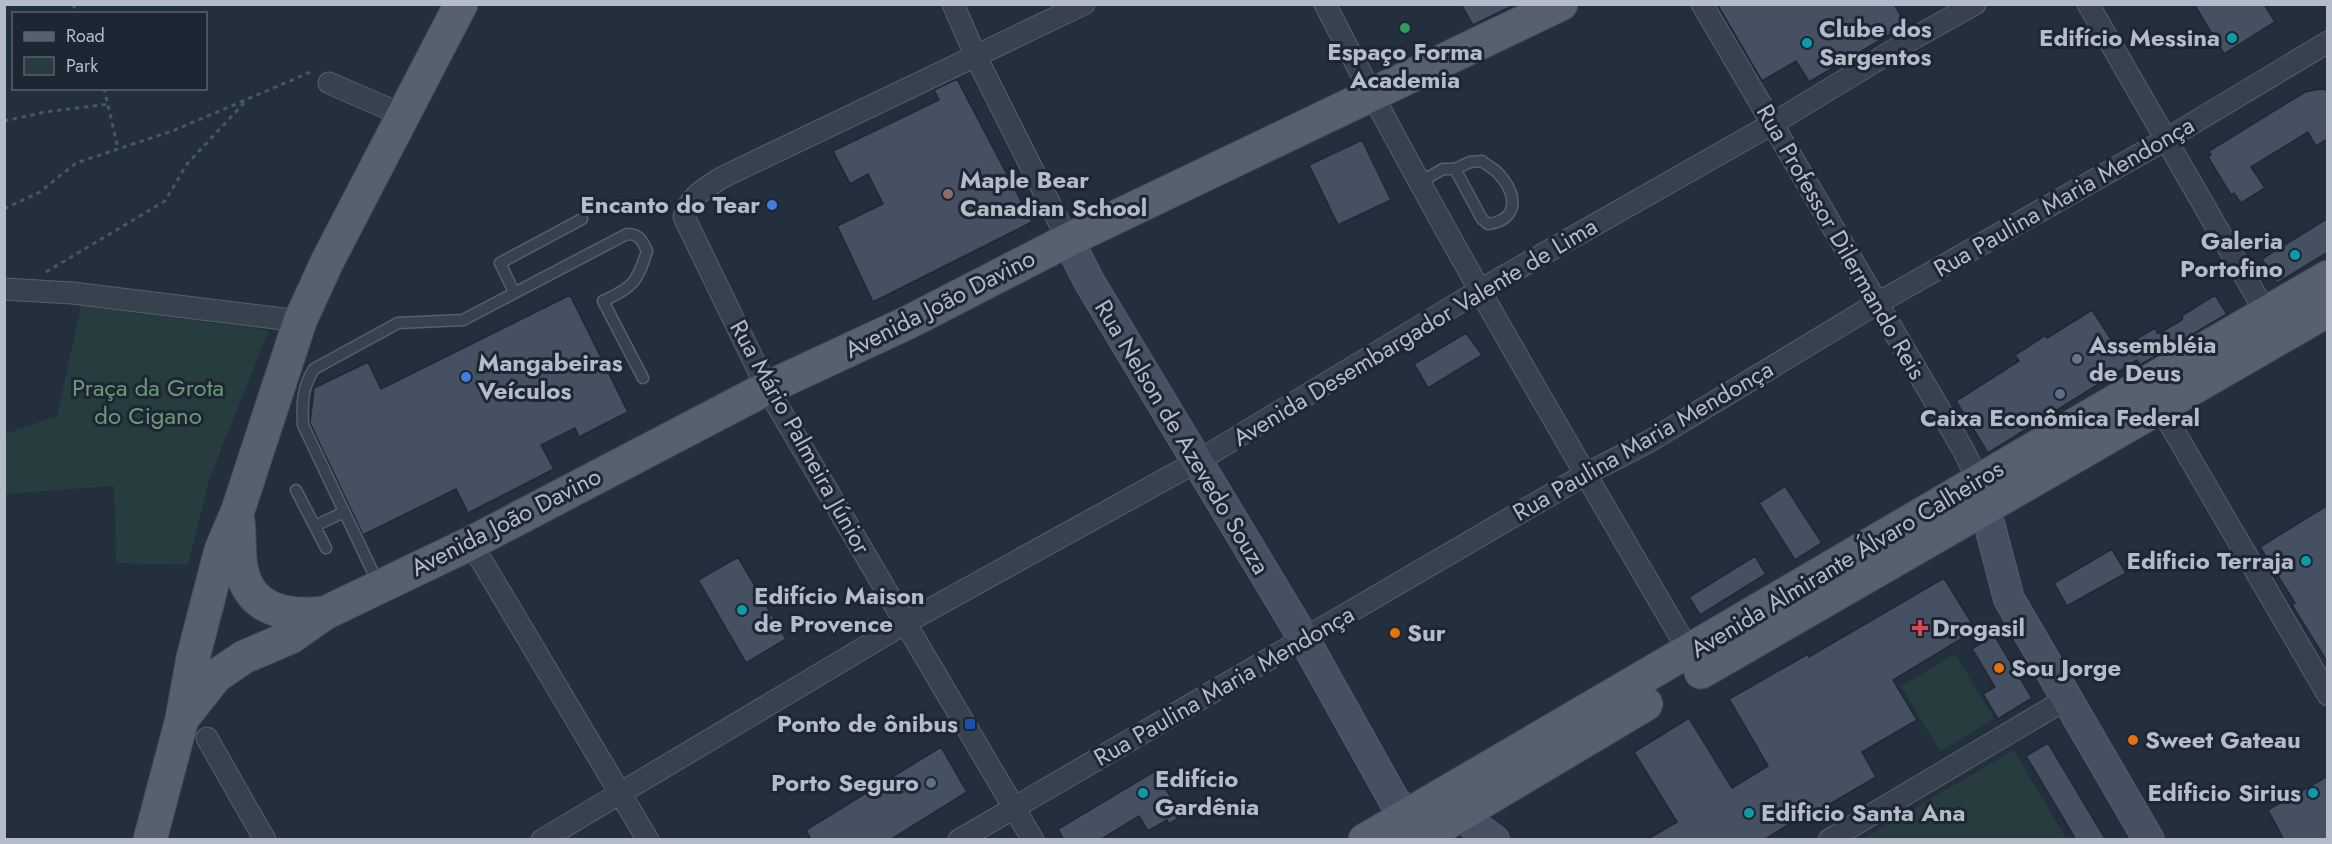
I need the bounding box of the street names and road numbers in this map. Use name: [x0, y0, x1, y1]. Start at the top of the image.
street label: Rua Professor Dilermando Reis: [1748, 98, 1935, 386]
street label: Rua Paulina Maria Mendonça: [1927, 108, 2200, 286]
street label: Avenida Desembargador Valente de Lima: [1226, 208, 1604, 455]
street label: Avenida João Davino: [838, 240, 1041, 367]
street label: Rua Nelson de Azevedo Souza: [1086, 293, 1278, 581]
street label: Rua Mário Palmeira Júnior: [721, 313, 880, 561]
street label: Rua Paulina Maria Mendonça: [1506, 352, 1779, 530]
street label: Avenida Almirante Álvaro Calheiros: [1684, 451, 2010, 666]
street label: Avenida João Davino: [404, 458, 607, 585]
street label: Rua Paulina Maria Mendonça: [1087, 597, 1360, 775]

